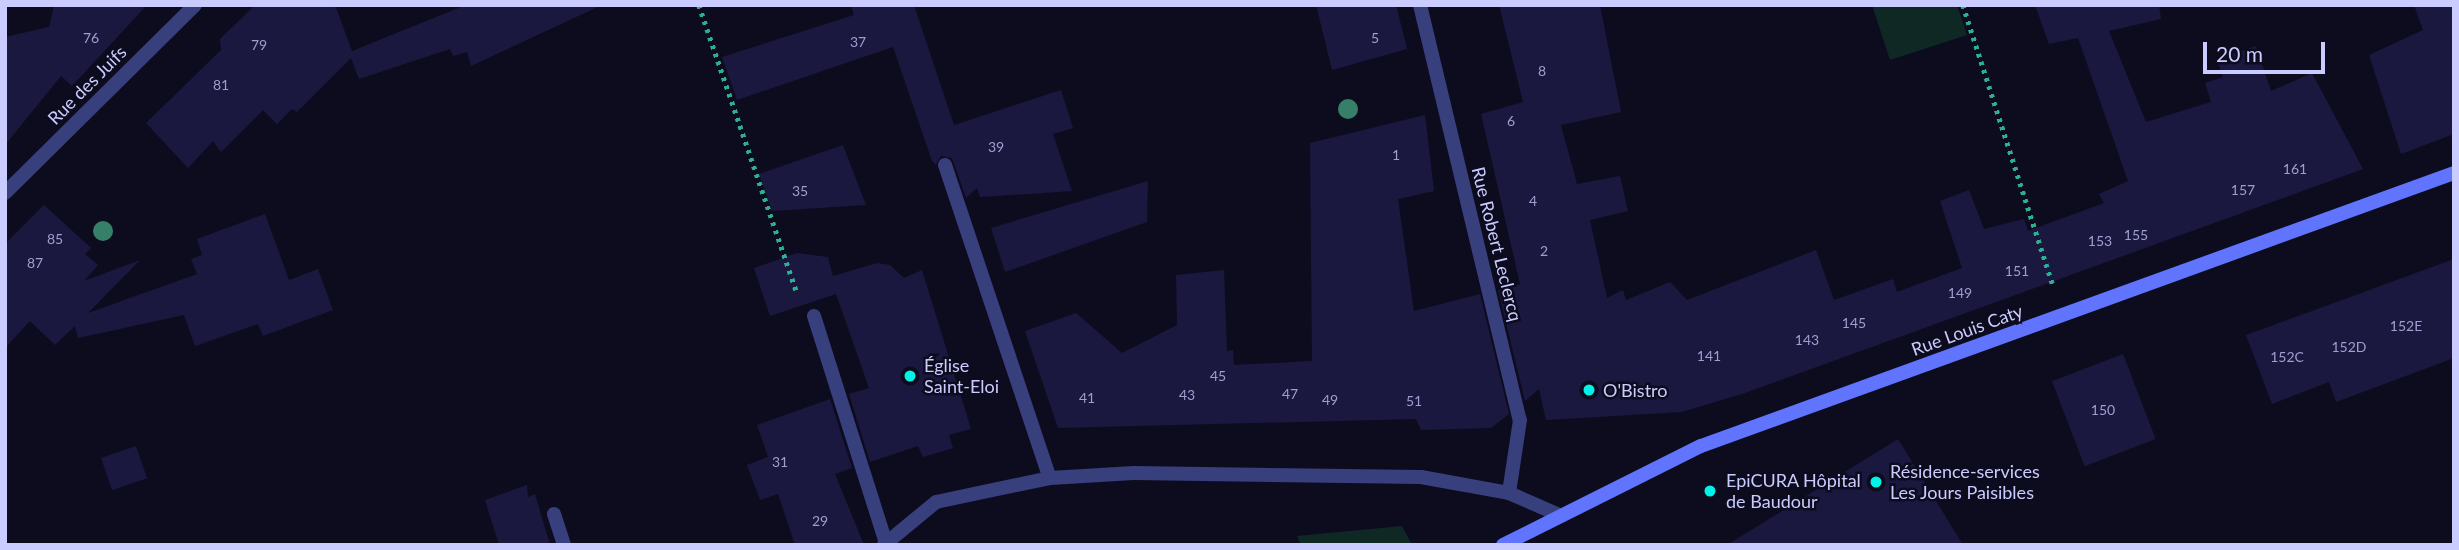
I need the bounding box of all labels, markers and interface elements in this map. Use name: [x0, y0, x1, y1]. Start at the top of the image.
scale bar: [2207, 28, 2330, 72]
house number: 76: [83, 30, 99, 46]
house number: 5: [1371, 30, 1379, 46]
house number: 37: [850, 34, 866, 50]
house number: 79: [251, 37, 267, 53]
street label: Rue des Juifs: [43, 41, 131, 129]
text: 20 m: [2216, 41, 2263, 66]
house number: 8: [1538, 63, 1546, 79]
house number: 81: [213, 77, 229, 93]
house number: 6: [1507, 113, 1515, 129]
house number: 39: [988, 139, 1004, 155]
house number: 1: [1392, 147, 1400, 163]
house number: 161: [2283, 161, 2307, 177]
street label: Rue Robert Leclercq: [1467, 165, 1527, 323]
house number: 157: [2231, 182, 2255, 198]
house number: 35: [792, 183, 808, 199]
house number: 4: [1529, 193, 1537, 209]
house number: 155: [2124, 227, 2148, 243]
house number: 85: [47, 231, 63, 247]
house number: 153: [2088, 233, 2112, 249]
house number: 2: [1540, 243, 1548, 259]
house number: 87: [27, 255, 43, 271]
house number: 151: [2005, 263, 2029, 279]
house number: 149: [1948, 285, 1972, 301]
street label: Rue Louis Caty: [1908, 300, 2026, 360]
house number: 145: [1842, 315, 1866, 331]
house number: 152E: [2390, 318, 2422, 334]
house number: 143: [1795, 332, 1819, 348]
house number: 152D: [2331, 339, 2367, 355]
house number: 141: [1697, 348, 1721, 364]
house number: 152C: [2270, 349, 2304, 365]
place label: Église Saint-Eloi: [924, 355, 999, 398]
marker: Église Saint-Eloi: [902, 368, 918, 384]
house number: 45: [1210, 368, 1226, 384]
place label: O'Bistro: [1603, 379, 1667, 401]
marker: O'Bistro: [1581, 382, 1597, 398]
house number: 47: [1282, 386, 1298, 402]
house number: 43: [1179, 387, 1195, 403]
house number: 41: [1079, 390, 1095, 406]
house number: 49: [1322, 392, 1338, 408]
house number: 51: [1406, 393, 1422, 409]
house number: 150: [2091, 402, 2115, 418]
house number: 31: [772, 454, 788, 470]
place label: Résidence-services Les Jours Paisibles: [1890, 461, 2040, 504]
place label: EpiCURA Hôpital de Baudour: [1726, 470, 1861, 512]
marker: Résidence-services Les Jours Paisibles: [1868, 474, 1884, 490]
marker: EpiCURA Hôpital de Baudour: [1700, 481, 1720, 501]
house number: 29: [812, 513, 828, 529]

